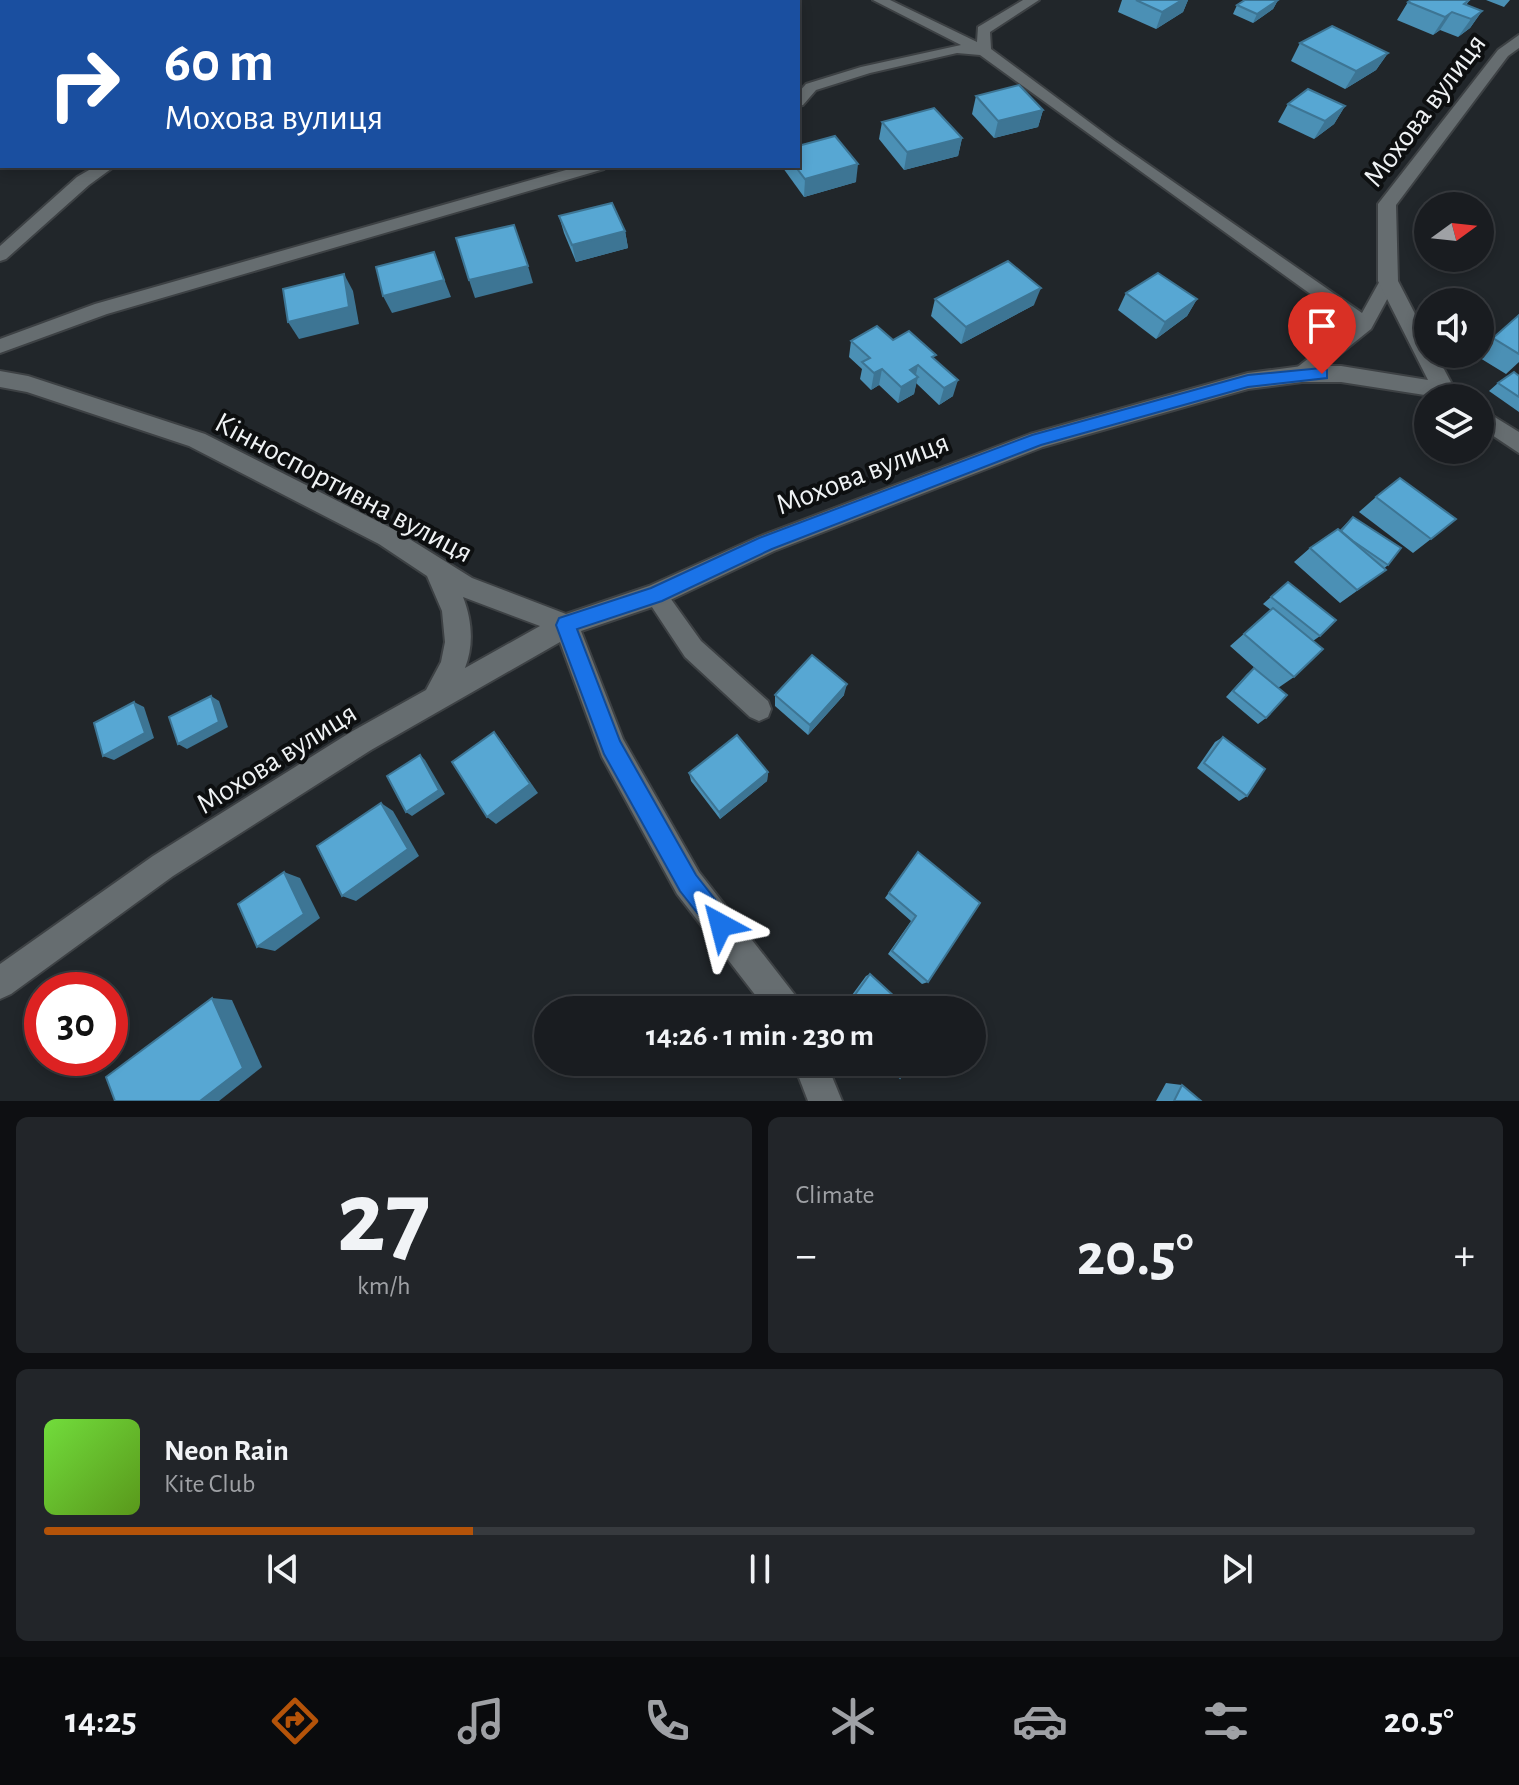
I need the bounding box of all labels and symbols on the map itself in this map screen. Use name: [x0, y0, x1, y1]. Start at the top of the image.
street label: Мохова вулиця: [1358, 29, 1492, 193]
north arrow: [1414, 192, 1494, 272]
pin: [1288, 292, 1356, 374]
street label: Кінноспортивна вулиця: [210, 407, 477, 569]
street label: Мохова вулиця: [772, 427, 953, 521]
street label: Мохова вулиця: [191, 698, 362, 820]
position arrow: [679, 883, 763, 967]
speed limit sign: 30: [24, 972, 128, 1076]

